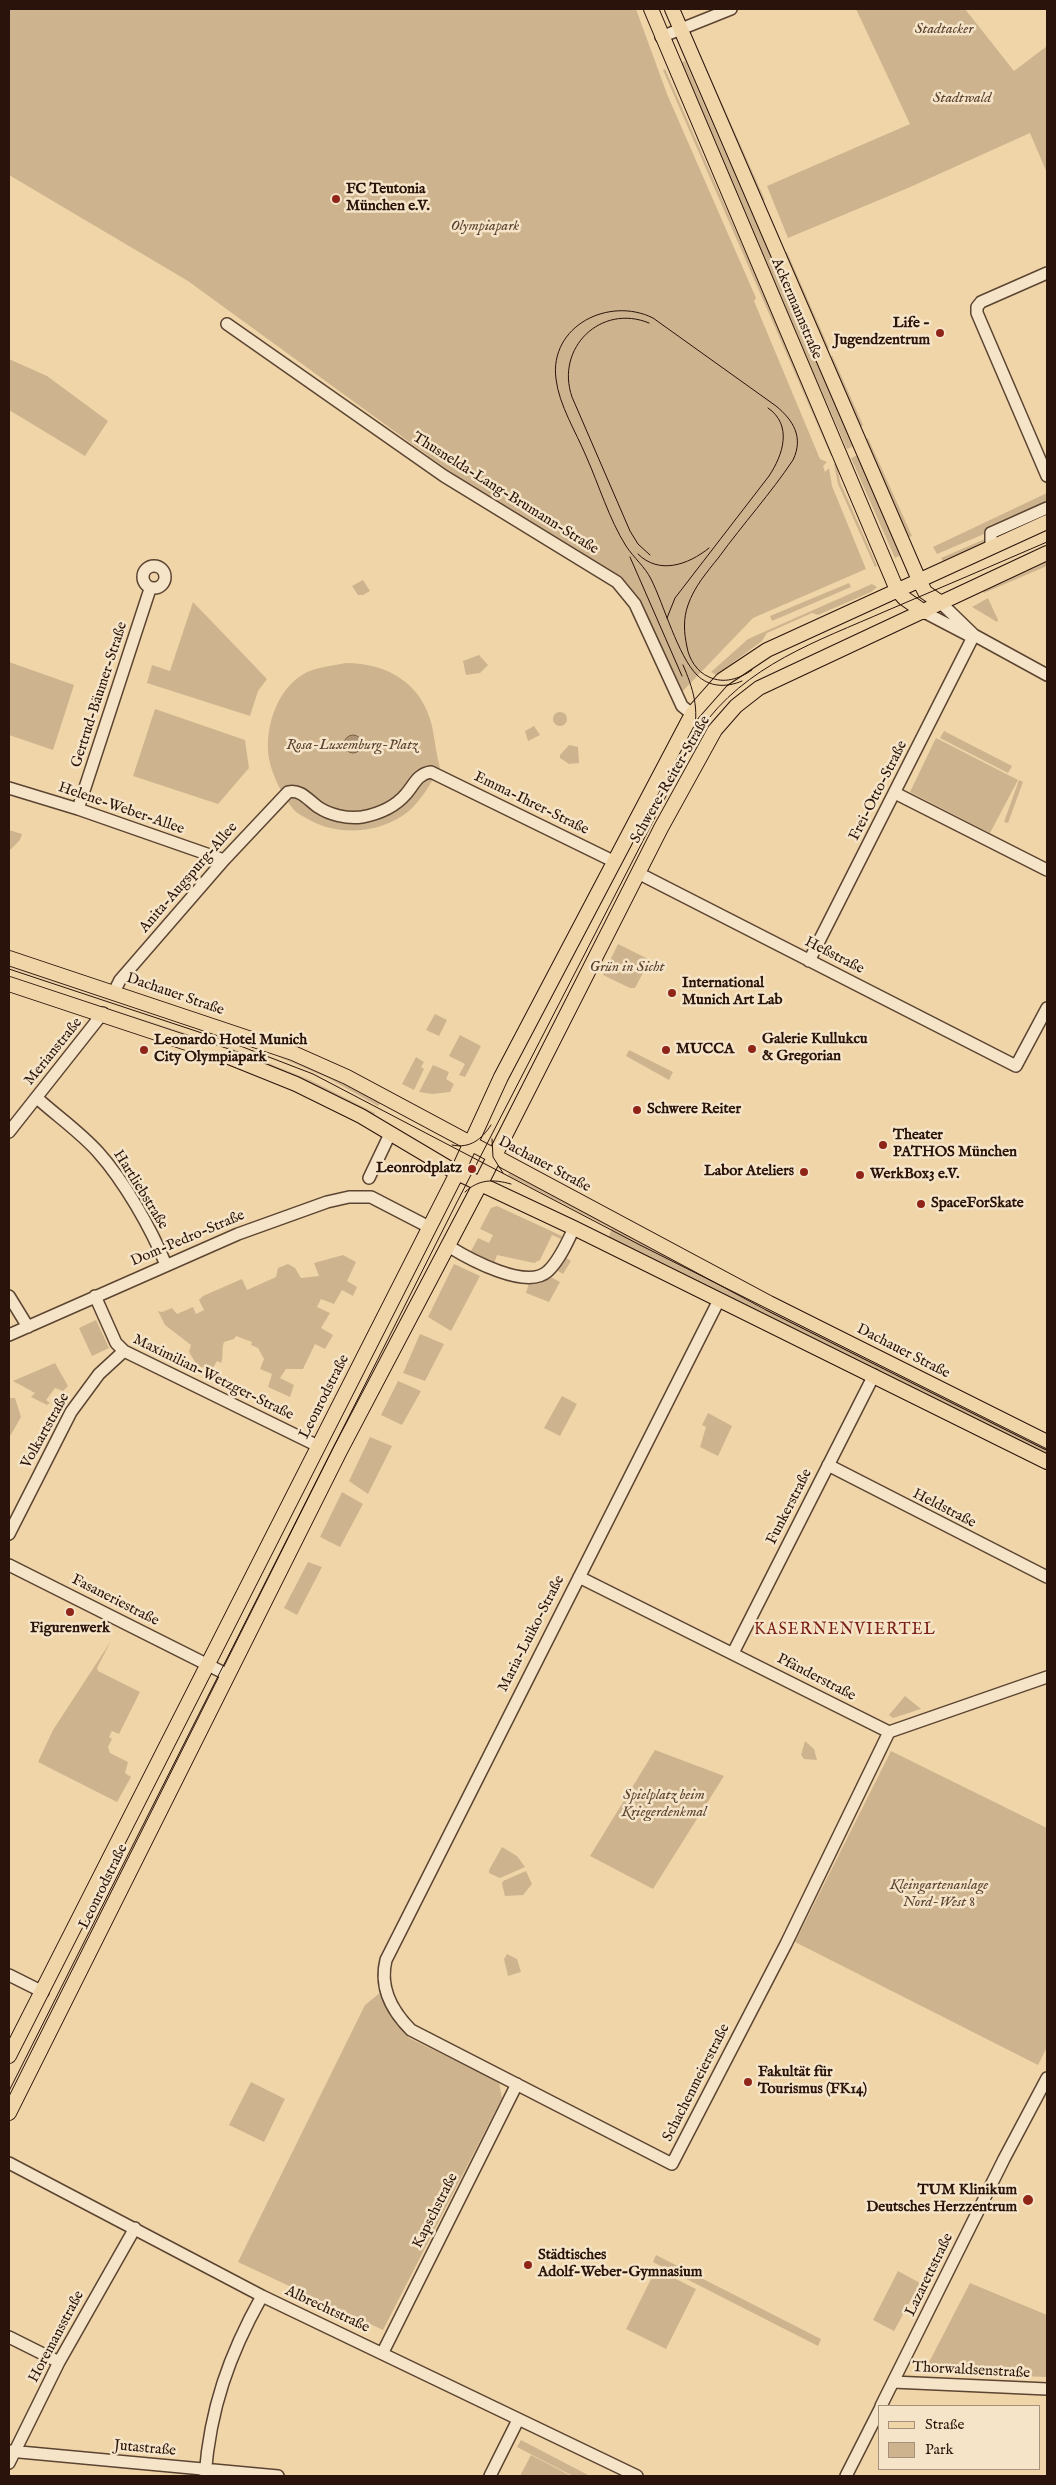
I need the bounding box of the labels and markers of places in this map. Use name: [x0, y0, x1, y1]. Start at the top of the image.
place label: FC Teutonia München e.V.: [346, 181, 430, 216]
marker: FC Teutonia München e.V.: [330, 193, 342, 205]
place label: Life - Jugendzentrum: [834, 315, 930, 350]
marker: Life - Jugendzentrum: [934, 327, 946, 339]
place label: International Munich Art Lab: [682, 975, 783, 1010]
marker: International Munich Art Lab: [666, 987, 678, 999]
place label: Galerie Kullukcu & Gregorian: [762, 1031, 868, 1066]
place label: Leonardo Hotel Munich City Olympiapark: [154, 1032, 307, 1067]
place label: MUCCA: [676, 1041, 734, 1059]
marker: Galerie Kullukcu & Gregorian: [746, 1043, 758, 1055]
marker: Leonardo Hotel Munich City Olympiapark: [138, 1044, 150, 1056]
marker: MUCCA: [660, 1044, 672, 1056]
place label: Schwere Reiter: [647, 1101, 741, 1119]
marker: Schwere Reiter: [631, 1104, 643, 1116]
place label: Theater PATHOS München: [893, 1127, 1017, 1162]
marker: Theater PATHOS München: [877, 1139, 889, 1151]
place label: Leonrodplatz: [376, 1160, 462, 1178]
marker: Leonrodplatz: [466, 1163, 478, 1175]
place label: Labor Ateliers: [704, 1163, 794, 1181]
marker: Labor Ateliers: [798, 1166, 810, 1178]
place label: WerkBox3 e.V.: [870, 1166, 959, 1184]
marker: WerkBox3 e.V.: [854, 1169, 866, 1181]
place label: SpaceForSkate: [931, 1195, 1024, 1213]
marker: SpaceForSkate: [915, 1198, 927, 1210]
marker: Figurenwerk: [64, 1606, 76, 1618]
place label: Figurenwerk: [30, 1620, 110, 1638]
place label: Fakultät für Tourismus (FK14): [758, 2064, 867, 2099]
marker: Fakultät für Tourismus (FK14): [742, 2076, 754, 2088]
place label: TUM Klinikum Deutsches Herzzentrum: [866, 2182, 1017, 2217]
marker: TUM Klinikum Deutsches Herzzentrum: [1021, 2193, 1035, 2207]
place label: Städtisches Adolf-Weber-Gymnasium: [538, 2247, 702, 2282]
marker: Städtisches Adolf-Weber-Gymnasium: [522, 2259, 534, 2271]

